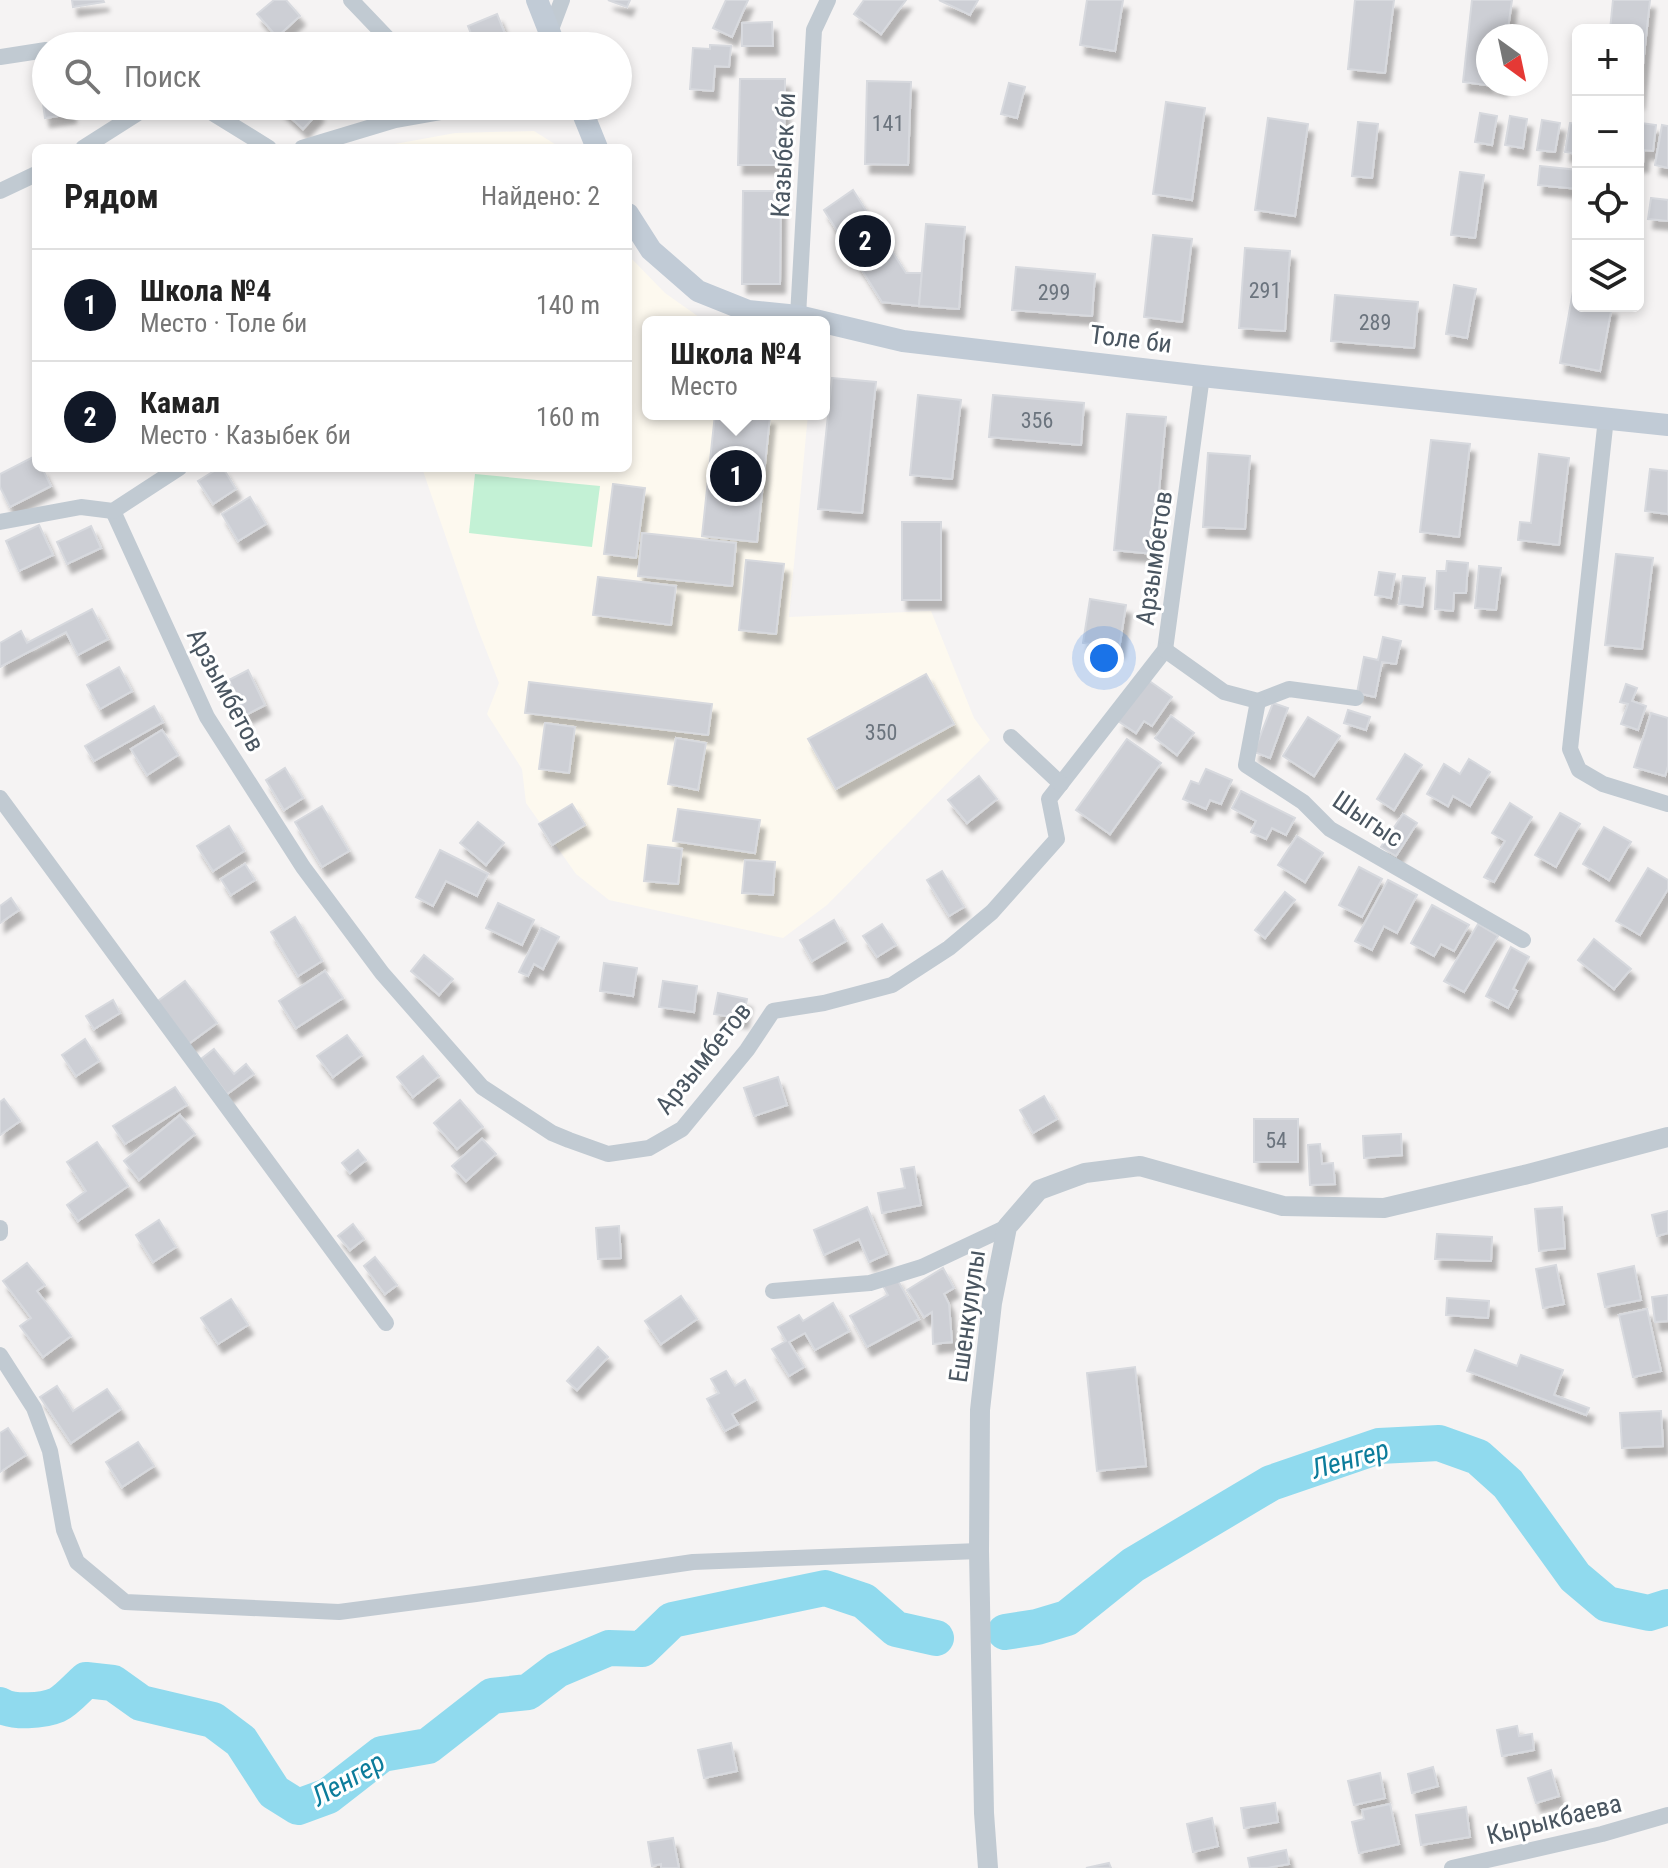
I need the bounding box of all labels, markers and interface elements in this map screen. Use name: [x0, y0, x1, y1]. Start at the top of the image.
north arrow: [1476, 24, 1548, 96]
map controls: [1572, 24, 1644, 312]
button: +: [1572, 24, 1644, 96]
search box: [32, 32, 632, 120]
icon: search: [60, 54, 104, 98]
text: Поиск: [124, 59, 201, 94]
street label: Казыбек би: [765, 92, 801, 218]
button: −: [1572, 96, 1644, 168]
house number: 141: [872, 111, 904, 136]
button: locate: [1572, 168, 1644, 240]
text: Рядом: [64, 176, 159, 216]
text: Найдено: 2: [481, 181, 600, 211]
pin: 2: [839, 211, 891, 271]
button: layers: [1572, 240, 1644, 312]
text: Школа №4: [140, 273, 271, 308]
house number: 291: [1249, 278, 1281, 303]
house number: 299: [1038, 280, 1070, 305]
text: 1: [83, 290, 97, 320]
text: 140 m: [536, 290, 600, 320]
text: Место · Толе би: [140, 308, 307, 338]
house number: 289: [1359, 310, 1391, 335]
popup: [642, 316, 830, 420]
street label: Толе би: [1088, 319, 1174, 359]
text: Школа №4: [670, 336, 802, 371]
text: Место: [670, 371, 738, 401]
text: Камал: [140, 385, 220, 420]
text: 2: [83, 402, 97, 432]
text: 160 m: [536, 402, 600, 432]
house number: 356: [1021, 408, 1053, 433]
text: Место · Казыбек би: [140, 420, 351, 450]
pin: 1: [710, 446, 762, 506]
street label: Арзымбетов: [1130, 489, 1178, 627]
street label: Арзымбетов: [181, 623, 271, 757]
your location: [1084, 638, 1124, 678]
house number: 350: [865, 720, 897, 745]
street label: Шыгыс: [1327, 785, 1409, 853]
street label: Арзымбетов: [649, 996, 757, 1120]
house number: 54: [1265, 1128, 1287, 1153]
street label: Ешенкулулы: [943, 1248, 991, 1384]
water label: Ленгер: [1306, 1432, 1393, 1486]
water label: Ленгер: [305, 1745, 391, 1814]
street label: Кырыкбаева: [1483, 1788, 1625, 1850]

